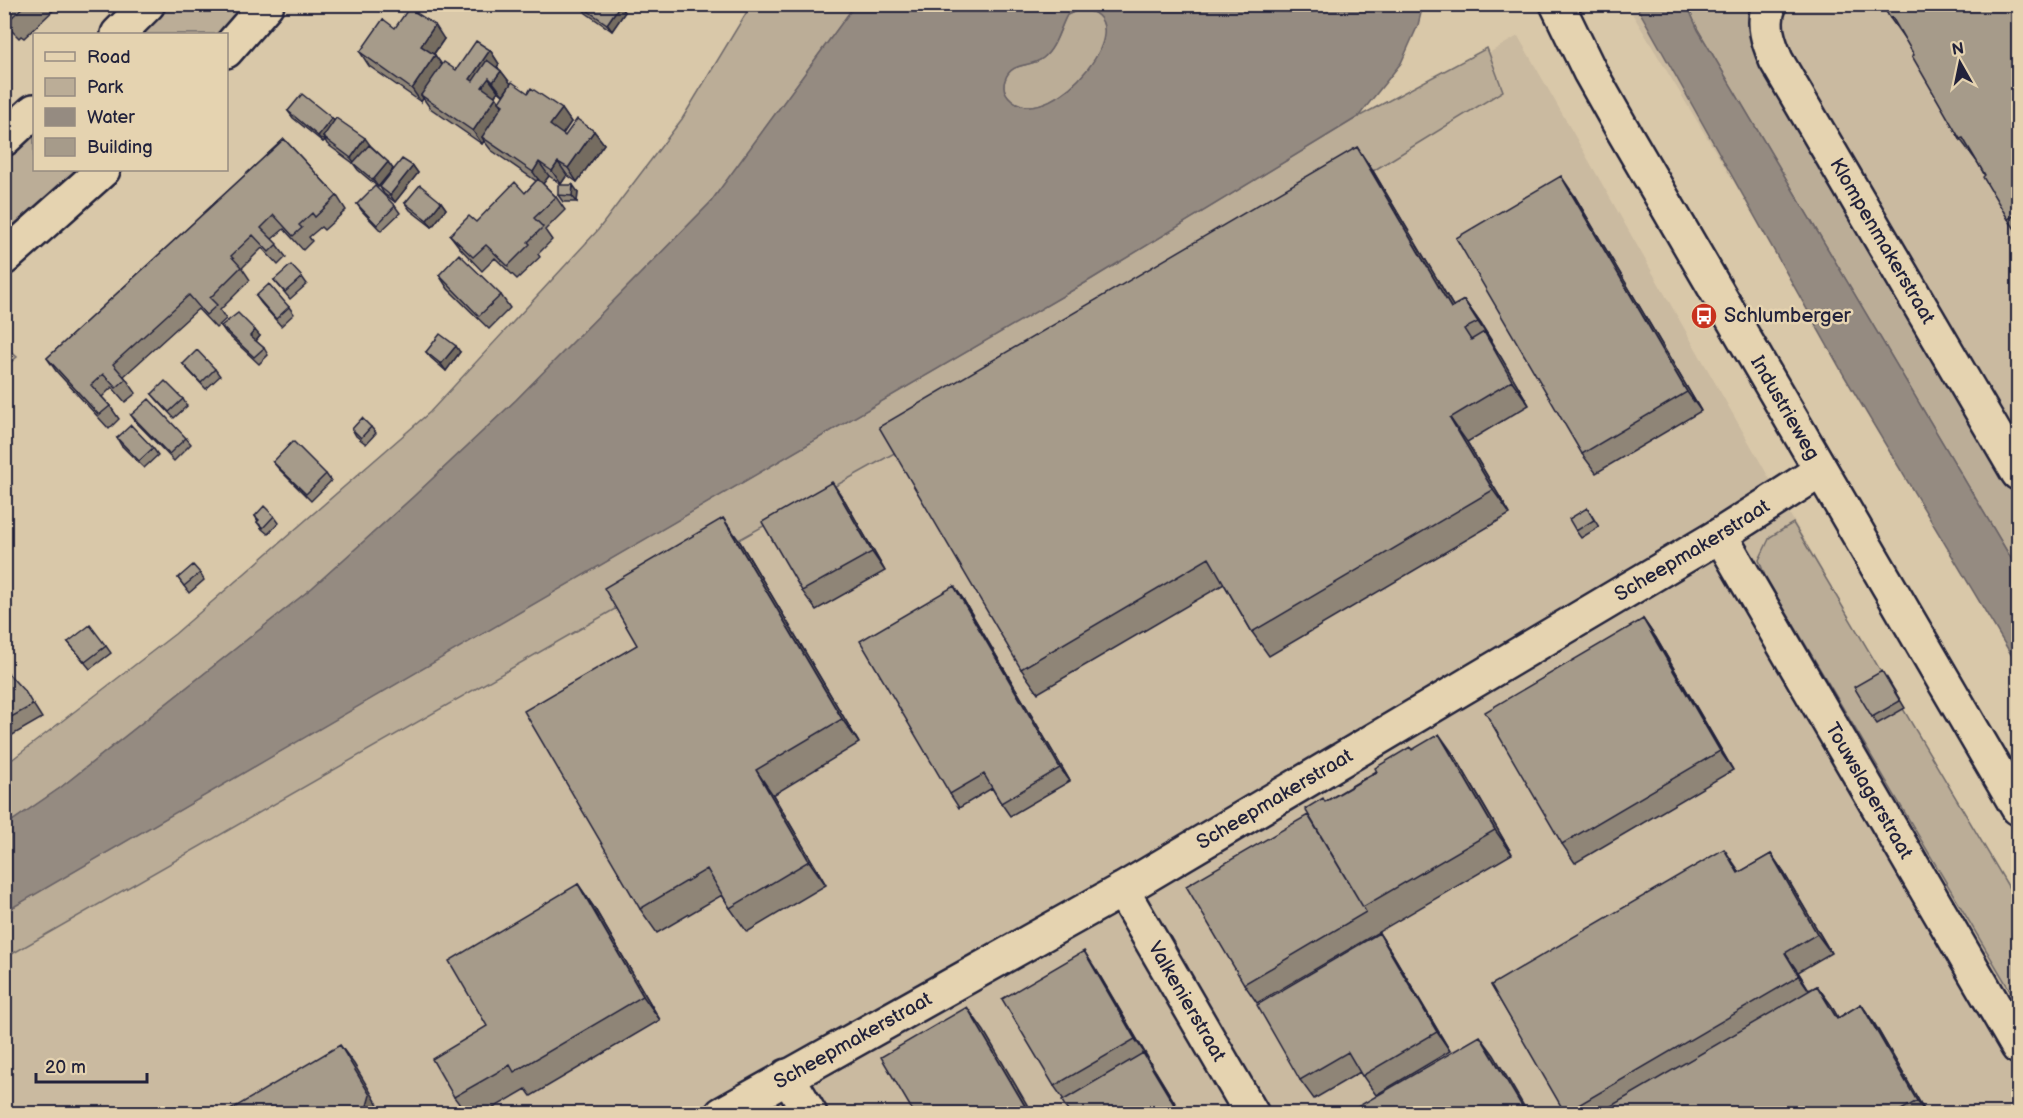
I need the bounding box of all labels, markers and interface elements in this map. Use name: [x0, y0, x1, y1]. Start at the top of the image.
legend: [33, 33, 228, 171]
north arrow: [1930, 33, 1990, 93]
text: N: [1950, 39, 1965, 60]
text: Road: [87, 47, 131, 68]
text: Park: [87, 77, 123, 98]
text: Water: [87, 107, 135, 128]
text: Building: [87, 137, 153, 158]
street label: Klompenmakerstraat: [1824, 154, 1940, 328]
bus stop icon: Schlumberger: [1689, 301, 1719, 331]
place label: Schlumberger: [1724, 304, 1851, 328]
street label: Industrieweg: [1745, 352, 1825, 464]
street label: Scheepmakerstraat: [1610, 494, 1774, 607]
street label: Touwslagerstraat: [1820, 718, 1918, 863]
street label: Scheepmakerstraat: [1192, 744, 1357, 855]
street label: Valkenierstraat: [1143, 937, 1231, 1066]
street label: Scheepmakerstraat: [770, 987, 936, 1094]
scale bar: [36, 1046, 147, 1084]
text: 20 m: [45, 1057, 86, 1078]

